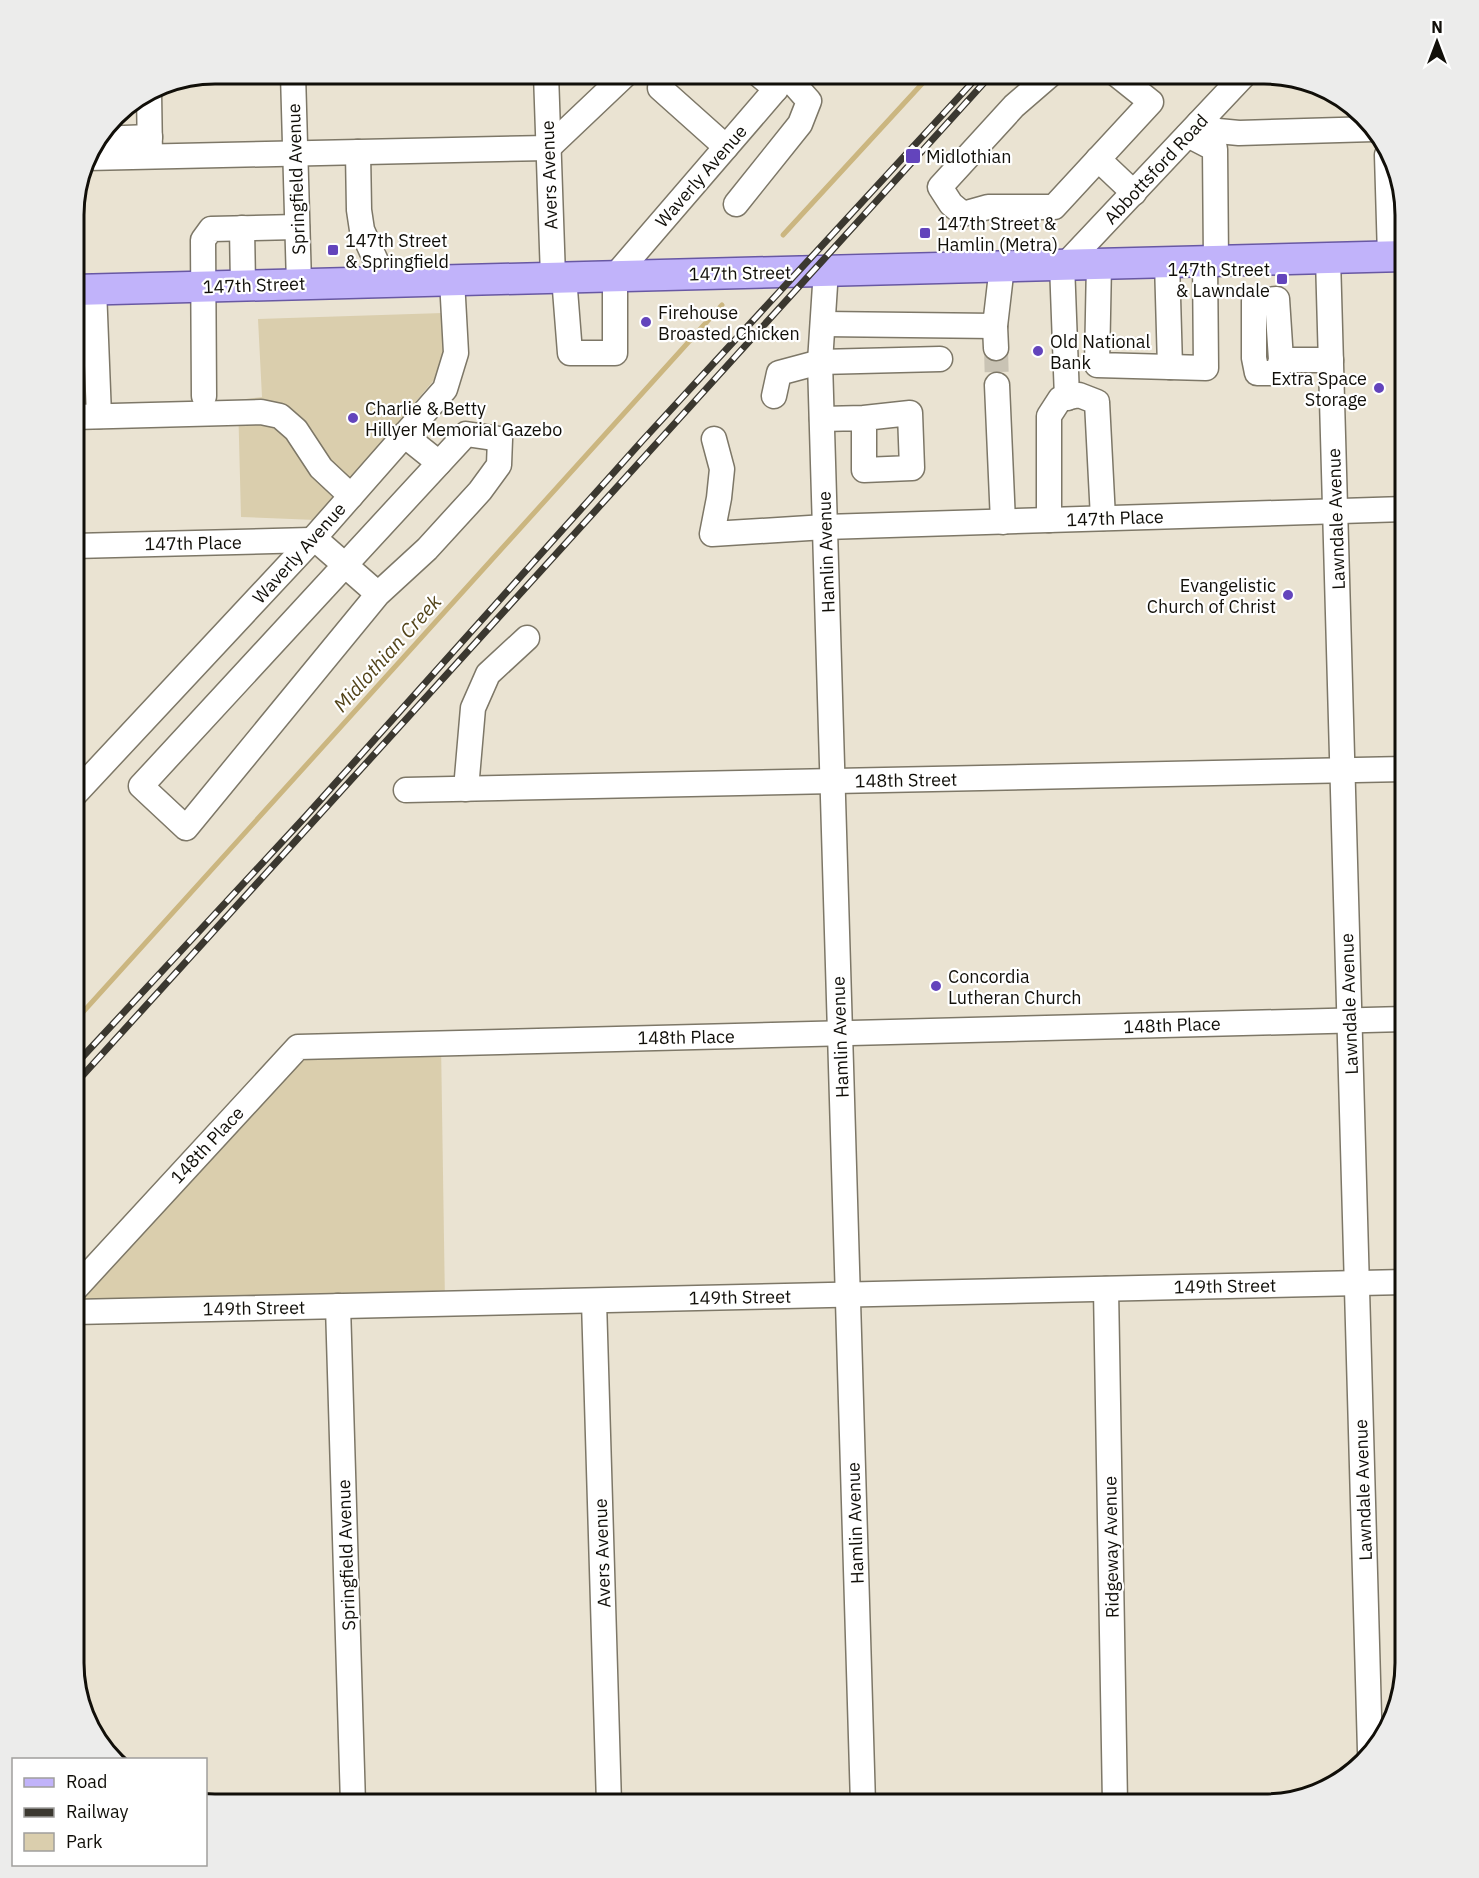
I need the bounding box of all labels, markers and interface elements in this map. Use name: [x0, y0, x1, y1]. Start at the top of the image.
north arrow: [1407, 12, 1467, 72]
text: N: [1431, 17, 1443, 37]
street label: Springfield Avenue: [282, 103, 310, 255]
street label: Abbottsford Road: [1099, 109, 1213, 229]
street label: Avers Avenue: [536, 120, 562, 230]
street label: Waverly Avenue: [650, 120, 752, 232]
place label: Midlothian: [926, 145, 1011, 168]
marker: Midlothian: [904, 147, 922, 165]
place label: 147th Street & Hamlin (Metra): [937, 212, 1058, 256]
marker: 147th Street & Hamlin (Metra): [918, 226, 932, 240]
place label: 147th Street & Springfield: [345, 229, 449, 273]
marker: 147th Street & Springfield: [326, 243, 340, 257]
place label: 147th Street & Lawndale: [1167, 258, 1270, 302]
street label: 147th Street: [689, 261, 791, 285]
street label: 147th Street: [202, 272, 306, 298]
marker: 147th Street & Lawndale: [1275, 272, 1289, 286]
place label: Firehouse Broasted Chicken: [658, 301, 800, 345]
marker: Firehouse Broasted Chicken: [639, 315, 653, 329]
place label: Old National Bank: [1050, 330, 1150, 374]
marker: Old National Bank: [1031, 344, 1045, 358]
place label: Extra Space Storage: [1271, 367, 1367, 411]
marker: Extra Space Storage: [1372, 381, 1386, 395]
place label: Charlie & Betty Hillyer Memorial Gazebo: [365, 397, 562, 441]
marker: Charlie & Betty Hillyer Memorial Gazebo: [346, 411, 360, 425]
street label: Lawndale Avenue: [1322, 448, 1350, 590]
street label: Hamlin Avenue: [812, 491, 840, 613]
street label: Waverly Avenue: [247, 497, 351, 608]
street label: 147th Place: [1066, 505, 1164, 531]
street label: 147th Place: [144, 531, 242, 555]
place label: Evangelistic Church of Christ: [1147, 574, 1276, 618]
water label: Midlothian Creek: [327, 588, 447, 718]
marker: Evangelistic Church of Christ: [1281, 588, 1295, 602]
street label: 148th Street: [855, 768, 957, 792]
street label: Lawndale Avenue: [1335, 933, 1363, 1075]
place label: Concordia Lutheran Church: [948, 965, 1082, 1009]
street label: Hamlin Avenue: [826, 976, 854, 1098]
marker: Concordia Lutheran Church: [929, 979, 943, 993]
street label: 148th Place: [1123, 1012, 1221, 1038]
street label: 148th Place: [637, 1025, 735, 1049]
street label: 148th Place: [165, 1101, 249, 1188]
street label: 149th Street: [1174, 1274, 1276, 1298]
street label: 149th Street: [689, 1285, 791, 1309]
street label: 149th Street: [203, 1296, 305, 1320]
street label: Lawndale Avenue: [1349, 1419, 1377, 1561]
street label: Hamlin Avenue: [841, 1462, 869, 1584]
street label: Ridgeway Avenue: [1098, 1476, 1124, 1618]
street label: Springfield Avenue: [332, 1479, 360, 1631]
street label: Avers Avenue: [589, 1498, 615, 1608]
legend: [12, 1758, 207, 1866]
text: Road: [66, 1770, 107, 1793]
text: Railway: [66, 1800, 128, 1823]
text: Park: [66, 1830, 103, 1853]

